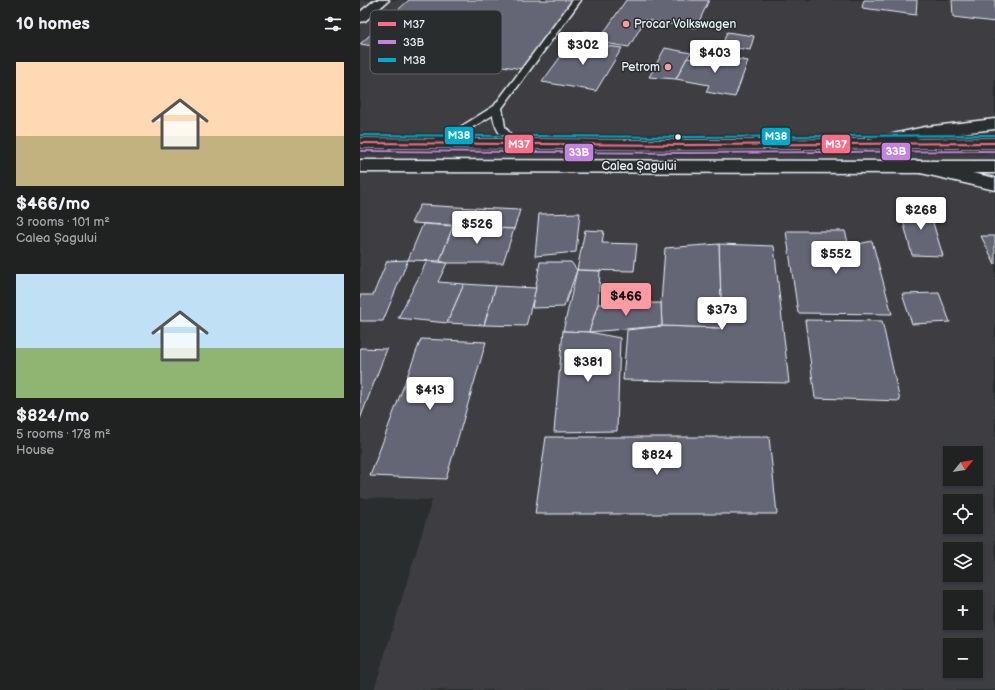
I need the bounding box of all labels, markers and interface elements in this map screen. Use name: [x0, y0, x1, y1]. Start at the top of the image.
legend: [370, 10, 502, 74]
icon: filters: [322, 13, 344, 35]
text: 10 homes: [16, 14, 90, 34]
place label: Procar Volkswagen: [634, 17, 736, 32]
text: M37: [403, 18, 425, 31]
marker: Procar Volkswagen: [621, 19, 631, 29]
pin: $302: [559, 32, 607, 66]
text: 33B: [403, 36, 425, 49]
text: $302: [567, 37, 599, 53]
pin: $403: [691, 40, 739, 74]
text: $403: [699, 45, 731, 61]
text: M38: [403, 54, 426, 67]
place label: Petrom: [621, 60, 660, 75]
marker: Petrom: [663, 62, 673, 72]
icon: home: [144, 88, 216, 160]
line badge: M38: [444, 126, 474, 145]
line badge: M38: [761, 127, 791, 146]
text: M38: [448, 129, 471, 142]
text: M38: [765, 130, 788, 143]
unlabelled marker: [673, 132, 683, 142]
line badge: M37: [504, 134, 534, 154]
line badge: M37: [821, 134, 851, 154]
text: M37: [508, 138, 530, 151]
text: M37: [825, 138, 847, 151]
line badge: 33B: [881, 142, 911, 161]
line badge: 33B: [564, 143, 594, 162]
text: 33B: [886, 145, 907, 158]
text: 33B: [569, 146, 590, 159]
street label: Calea Șagului: [602, 159, 677, 174]
text: $466/mo: [16, 194, 90, 214]
pin: $268: [897, 197, 945, 231]
text: $268: [905, 202, 937, 218]
pin: $526: [453, 211, 501, 245]
text: 3 rooms · 101 m²: [16, 214, 110, 230]
text: $526: [461, 216, 493, 232]
text: Calea Șagului: [16, 230, 97, 246]
pin: $552: [812, 241, 860, 275]
text: $552: [820, 246, 852, 262]
pin: $466: [602, 283, 650, 317]
text: $466: [610, 288, 642, 304]
pin: $373: [698, 297, 746, 331]
icon: home: [144, 300, 216, 372]
text: $373: [707, 302, 737, 318]
pin: $381: [564, 349, 612, 383]
text: $381: [573, 354, 603, 370]
pin: $413: [406, 377, 454, 411]
text: $413: [415, 382, 445, 398]
text: $824/mo: [16, 406, 89, 426]
text: 5 rooms · 178 m²: [16, 426, 111, 442]
text: House: [16, 442, 54, 458]
pin: $824: [633, 442, 681, 476]
north arrow: [943, 446, 983, 486]
map controls: [943, 446, 983, 678]
text: $824: [641, 447, 673, 463]
button: locate: [943, 494, 983, 534]
button: layers: [943, 542, 983, 582]
button: +: [943, 590, 983, 630]
button: −: [943, 638, 983, 678]

